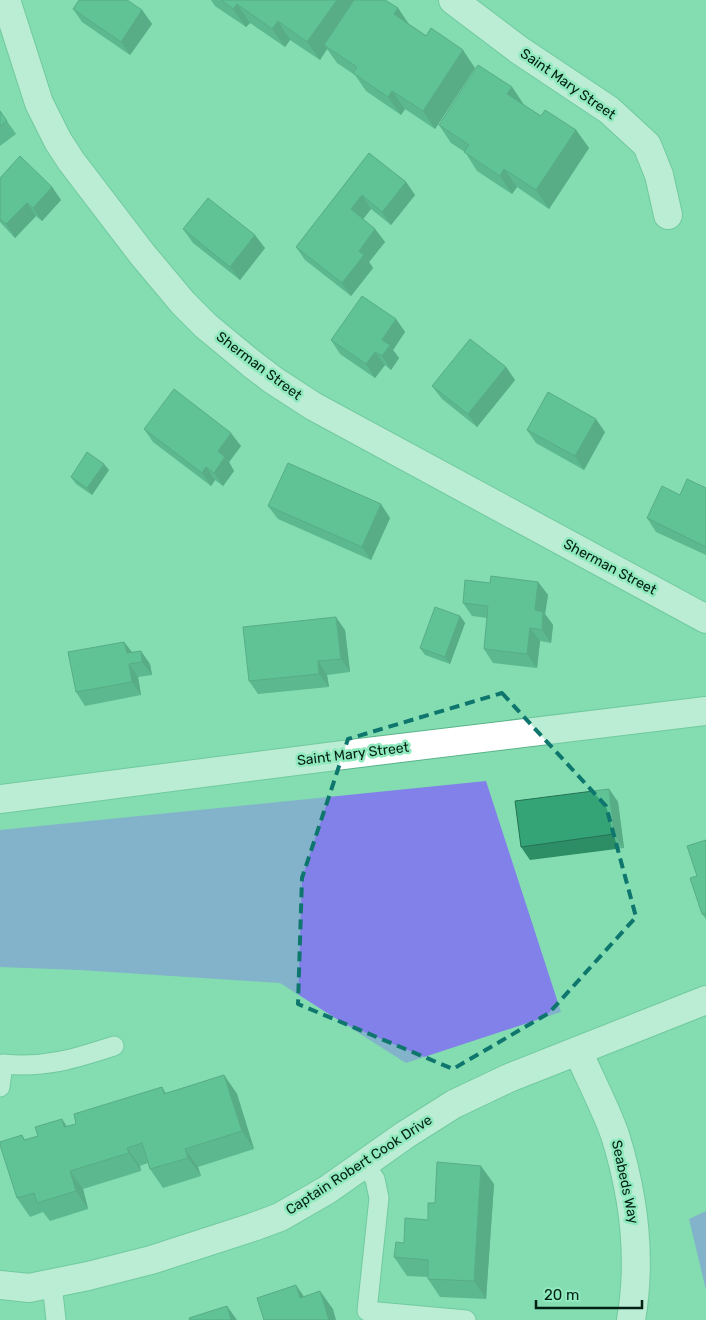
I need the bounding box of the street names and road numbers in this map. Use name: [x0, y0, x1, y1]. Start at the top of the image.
street label: Saint Mary Street: [517, 45, 619, 124]
street label: Sherman Street: [213, 328, 306, 404]
street label: Sherman Street: [561, 535, 660, 599]
street label: Saint Mary Street: [296, 739, 410, 769]
street label: Captain Robert Cook Drive: [283, 1111, 435, 1219]
street label: Seabeds Way: [608, 1139, 642, 1226]

